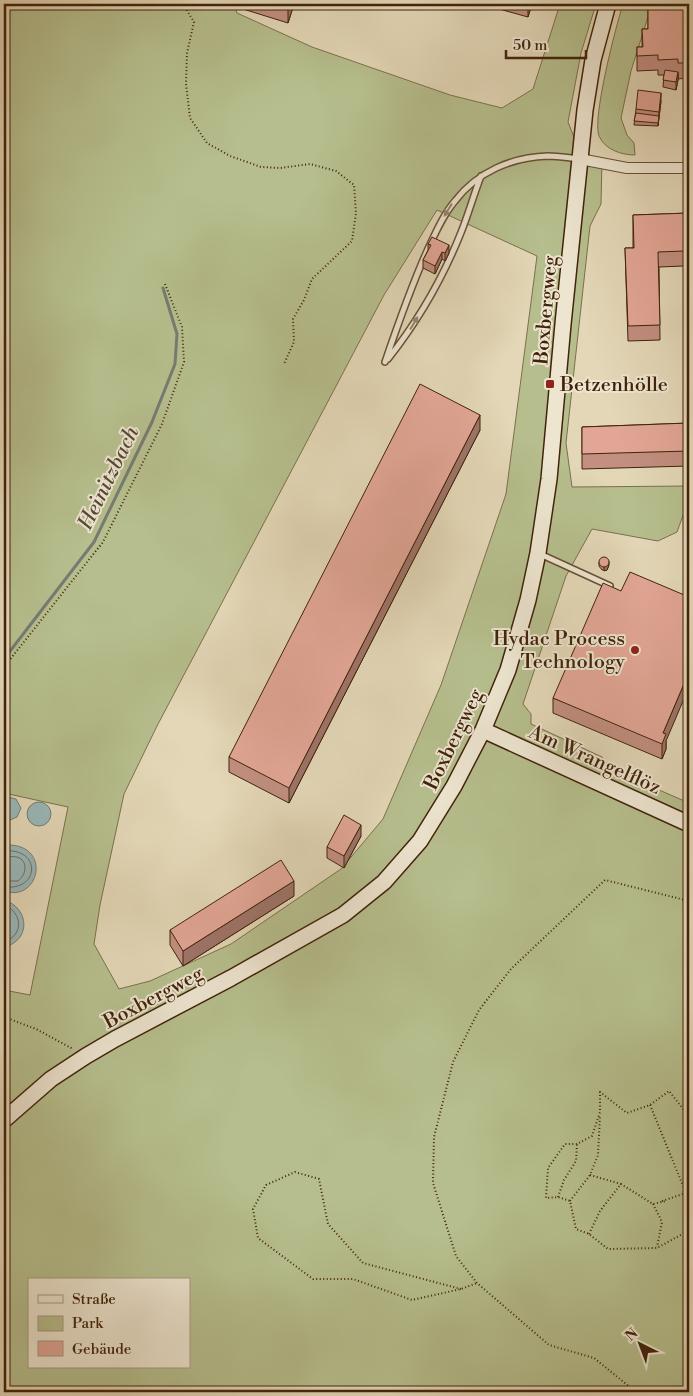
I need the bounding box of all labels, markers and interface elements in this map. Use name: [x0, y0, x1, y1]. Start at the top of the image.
scale bar: [506, 28, 586, 60]
text: 50 m: [513, 36, 547, 55]
one-way arrow: [444, 204, 453, 217]
street label: Boxbergweg: [529, 254, 564, 367]
one-way arrow: [409, 316, 418, 329]
place label: Betzenhölle: [559, 373, 668, 398]
marker: Betzenhölle: [544, 378, 556, 390]
water label: Heinitzbach: [72, 422, 145, 535]
place label: Hydac Process Technology: [493, 627, 625, 675]
marker: Hydac Process Technology: [629, 644, 641, 656]
street label: Boxbergweg: [419, 684, 490, 795]
street label: Am Wrangelflöz: [523, 720, 664, 801]
street label: Boxbergweg: [99, 961, 208, 1036]
legend: [28, 1278, 190, 1368]
text: Straße: [72, 1290, 116, 1309]
text: Park: [72, 1314, 104, 1333]
north arrow: [616, 1318, 666, 1368]
text: N: [622, 1325, 642, 1345]
text: Gebäude: [72, 1340, 131, 1359]

